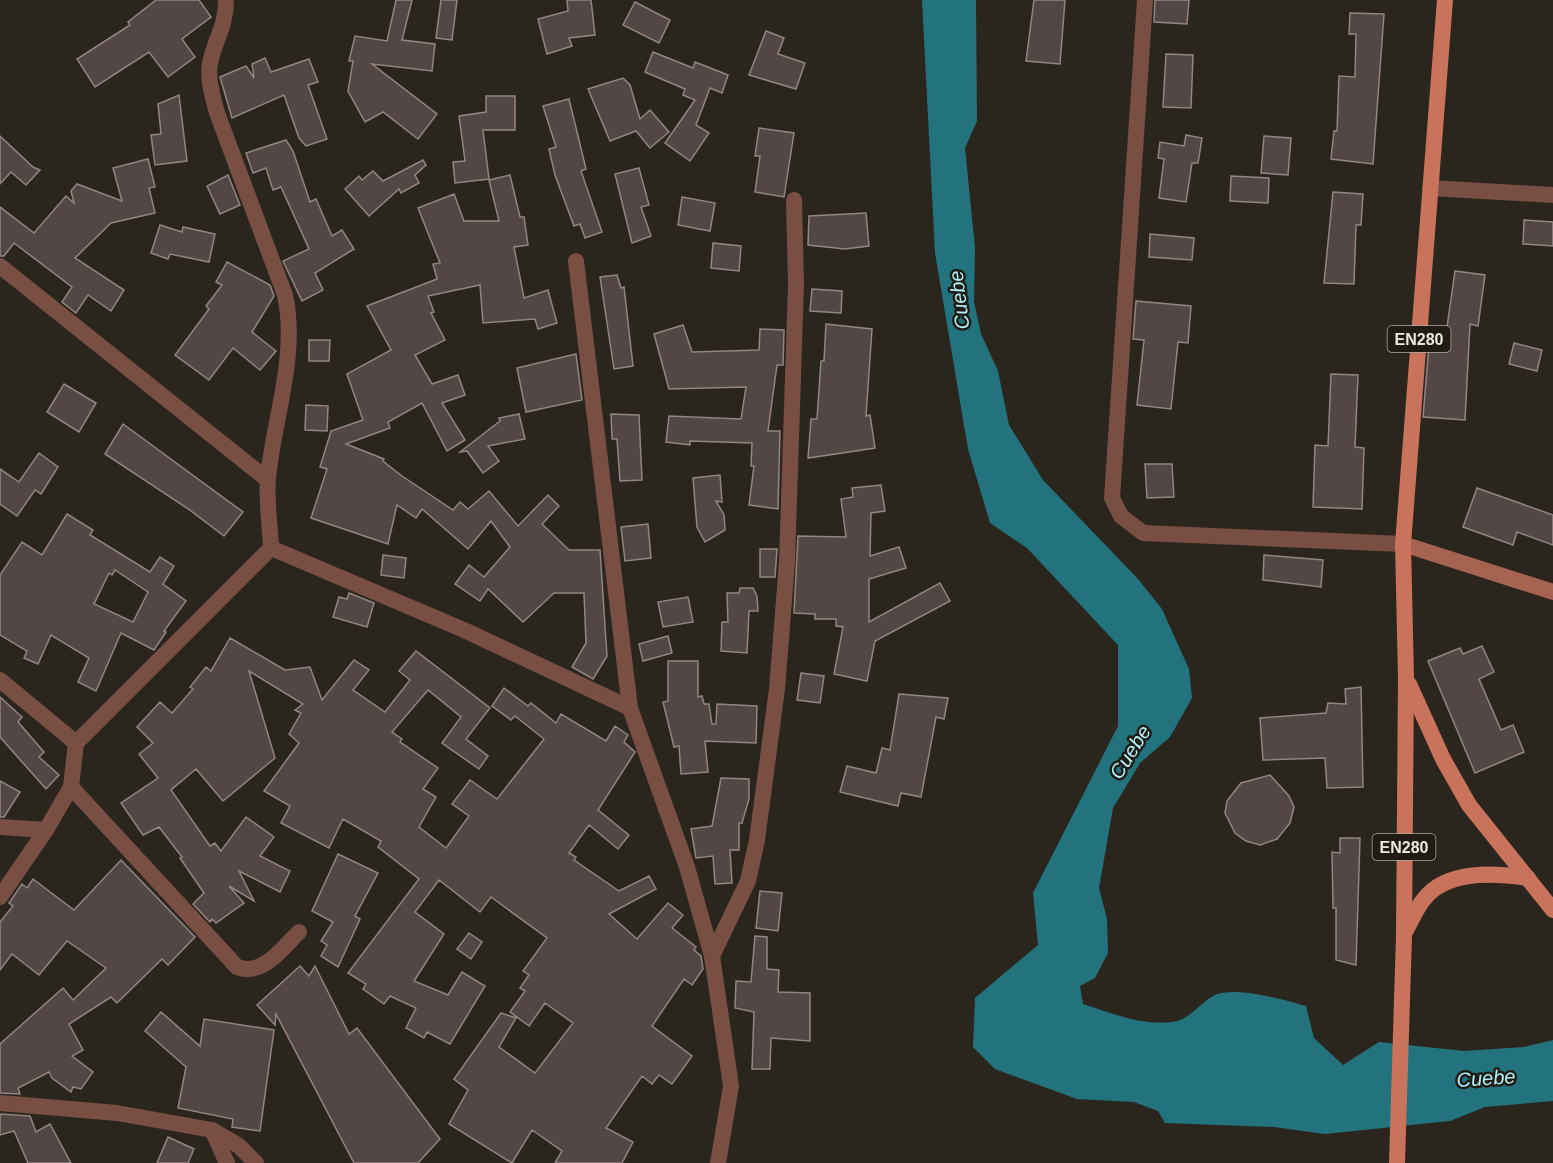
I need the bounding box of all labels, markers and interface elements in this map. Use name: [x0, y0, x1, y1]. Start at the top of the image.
water label: Cuebe: [944, 269, 974, 331]
road number: EN280: [1388, 326, 1450, 352]
water label: Cuebe: [1105, 721, 1155, 783]
road number: EN280: [1372, 834, 1436, 860]
water label: Cuebe: [1456, 1065, 1516, 1091]

